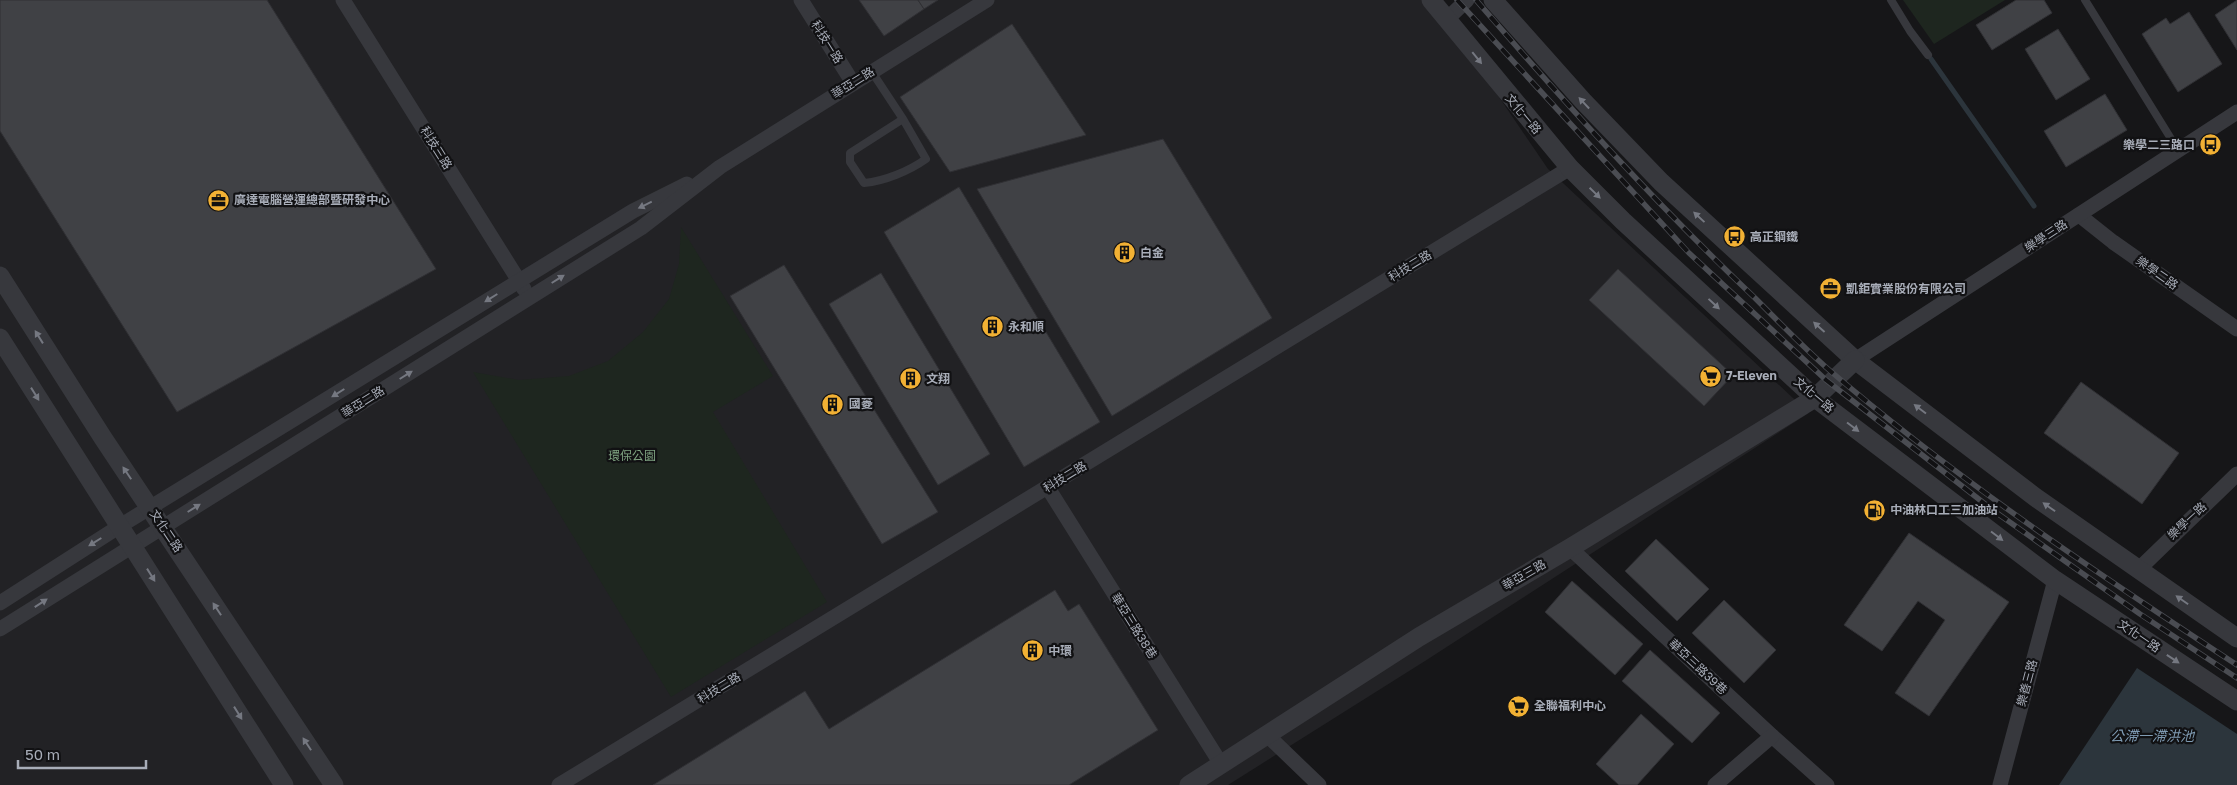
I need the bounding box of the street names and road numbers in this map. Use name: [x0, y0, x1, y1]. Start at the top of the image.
street label: 科技一路: [808, 17, 847, 66]
street label: 華亞二路: [828, 63, 877, 102]
street label: 文化一路: [1502, 90, 1545, 137]
street label: 科技三路: [417, 123, 456, 172]
street label: 樂學三路: [2022, 216, 2070, 255]
street label: 科技二路: [1385, 247, 1434, 284]
street label: 樂學二路: [2133, 253, 2181, 293]
street label: 文化一路: [1791, 373, 1838, 416]
street label: 華亞二路: [338, 382, 387, 421]
street label: 科技二路: [1040, 458, 1089, 495]
street label: 樂學一路: [2164, 499, 2209, 542]
street label: 文化二路: [147, 507, 186, 555]
street label: 華亞三路: [1499, 556, 1548, 593]
street label: 華亞三路38巷: [1108, 590, 1160, 661]
street label: 文化一路: [2115, 616, 2163, 655]
street label: 華亞三路39巷: [1666, 636, 1731, 697]
street label: 樂善三路: [2013, 658, 2040, 708]
street label: 科技二路: [694, 669, 743, 706]

